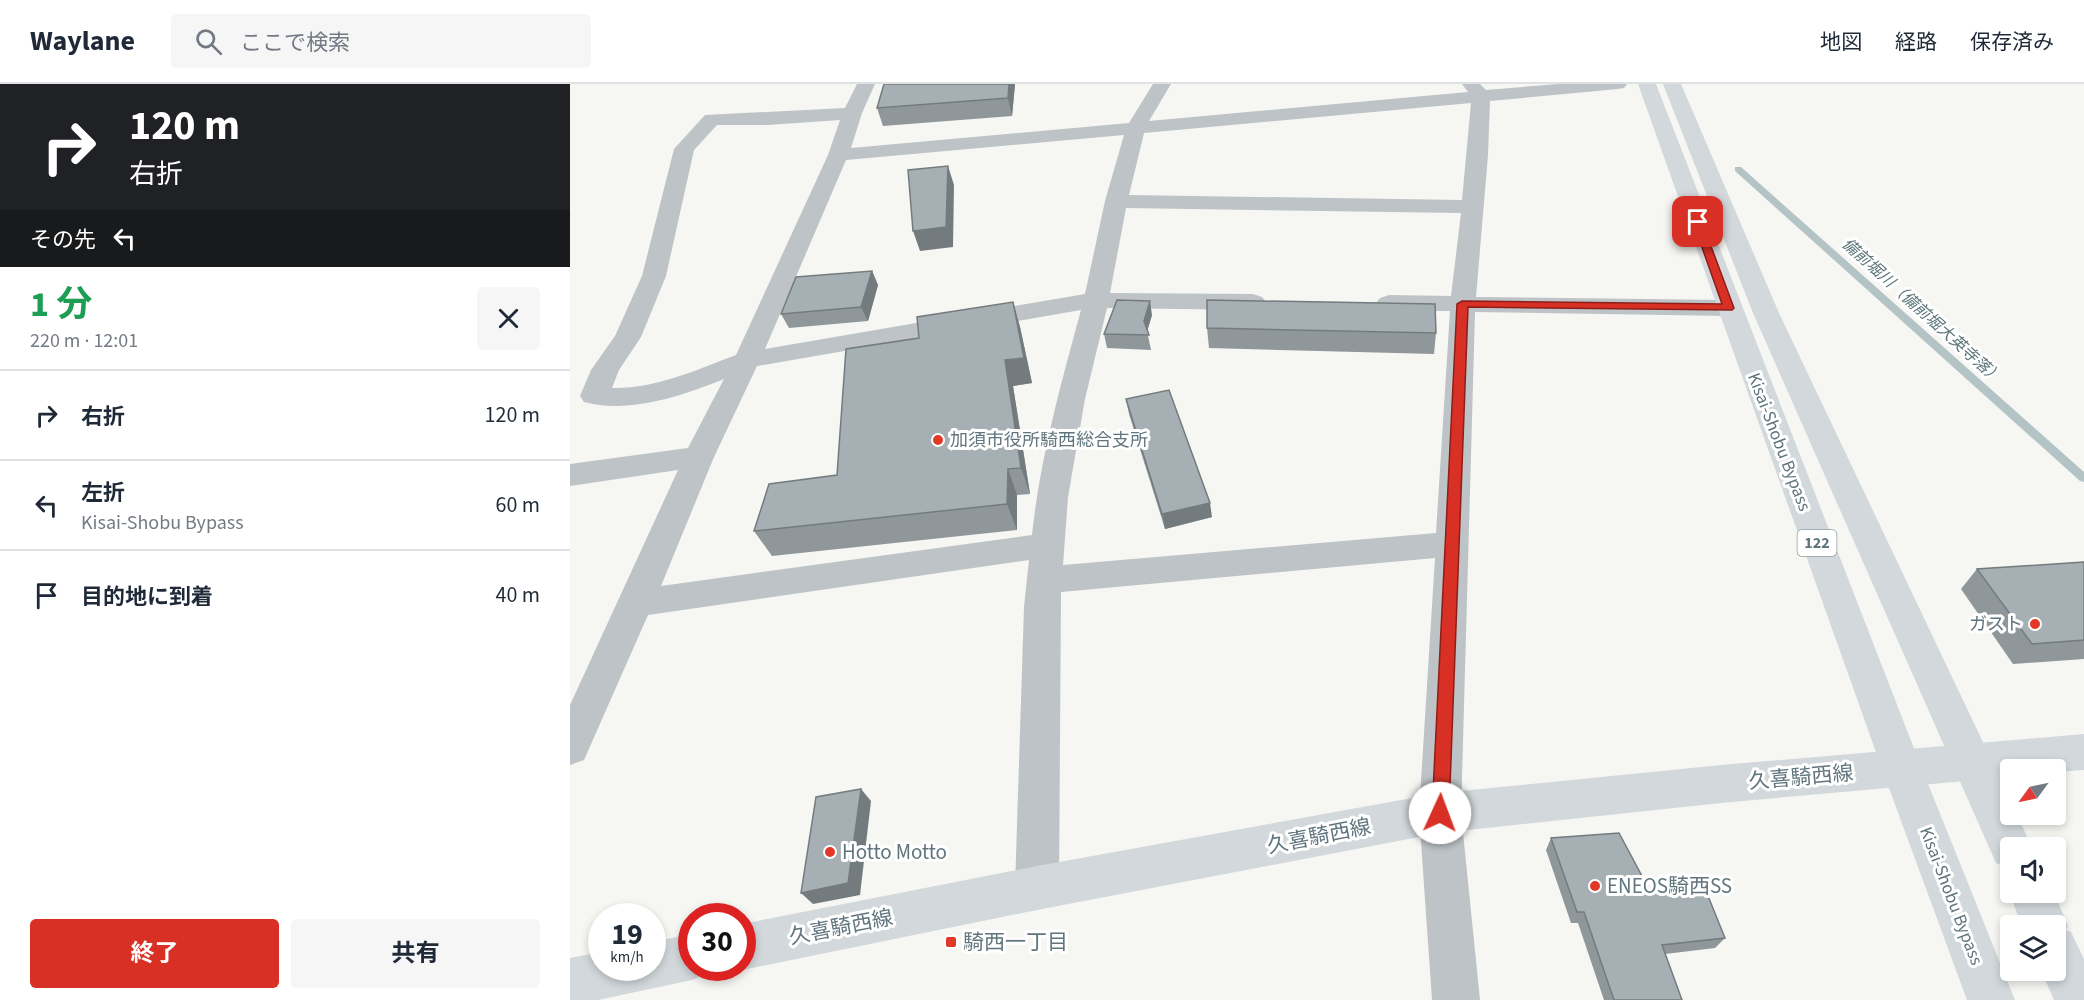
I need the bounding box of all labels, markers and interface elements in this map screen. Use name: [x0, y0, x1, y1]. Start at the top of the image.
search box: [171, 14, 591, 68]
text: Waylane: [30, 21, 135, 61]
icon: search: [192, 25, 225, 58]
text: ここで検索: [240, 27, 350, 59]
text: 地図: [1820, 27, 1862, 57]
text: 経路: [1895, 27, 1937, 57]
text: 保存済み: [1970, 27, 2054, 57]
text: 120 m: [129, 96, 240, 156]
icon: right: [30, 108, 108, 186]
text: 右折: [129, 155, 183, 194]
pin: [1672, 196, 1723, 247]
icon: arrive: [1681, 205, 1714, 238]
icon: left: [108, 222, 141, 255]
text: その先: [30, 224, 96, 256]
water label: 備前堀川（備前堀大英寺落）: [1837, 233, 2007, 389]
text: 1 分: [30, 279, 92, 330]
button: close: [477, 287, 540, 350]
text: 220 m · 12:01: [30, 327, 138, 355]
street label: Kisai-Shobu Bypass: [1741, 369, 1817, 515]
icon: right: [30, 399, 63, 432]
text: 120 m: [485, 399, 540, 431]
text: 右折: [81, 401, 125, 433]
place label: 加須市役所騎西総合支所: [950, 428, 1148, 453]
marker: 加須市役所騎西総合支所: [931, 433, 945, 447]
text: 左折: [81, 477, 125, 509]
icon: left: [30, 489, 63, 522]
text: 60 m: [495, 489, 540, 521]
text: Kisai-Shobu Bypass: [81, 509, 244, 537]
road number: 122: [1798, 530, 1836, 556]
icon: arrive: [30, 579, 63, 612]
text: 40 m: [495, 579, 540, 611]
text: 目的地に到着: [81, 581, 213, 613]
place label: ガスト: [1969, 612, 2023, 637]
marker: ガスト: [2028, 617, 2042, 631]
street label: 久喜騎西線: [1747, 757, 1855, 797]
north arrow: [2000, 759, 2066, 825]
map controls: [2000, 759, 2066, 981]
position arrow: [1408, 781, 1472, 845]
street label: 久喜騎西線: [1265, 811, 1373, 861]
street label: Kisai-Shobu Bypass: [1913, 823, 1989, 969]
place label: Hotto Motto: [842, 837, 947, 867]
button: sound: [2000, 837, 2066, 903]
marker: Hotto Motto: [823, 845, 837, 859]
place label: ENEOS騎西SS: [1607, 871, 1732, 901]
marker: ENEOS騎西SS: [1588, 879, 1602, 893]
street label: 久喜騎西線: [787, 902, 895, 952]
speed limit sign: 30: [678, 903, 756, 981]
text: 19: [611, 913, 643, 956]
button: layers: [2000, 915, 2066, 981]
button: 終了: [30, 919, 279, 988]
button: 共有: [291, 919, 540, 988]
place label: 騎西一丁目: [963, 927, 1068, 957]
marker: 騎西一丁目: [944, 935, 958, 949]
text: km/h: [610, 947, 644, 968]

